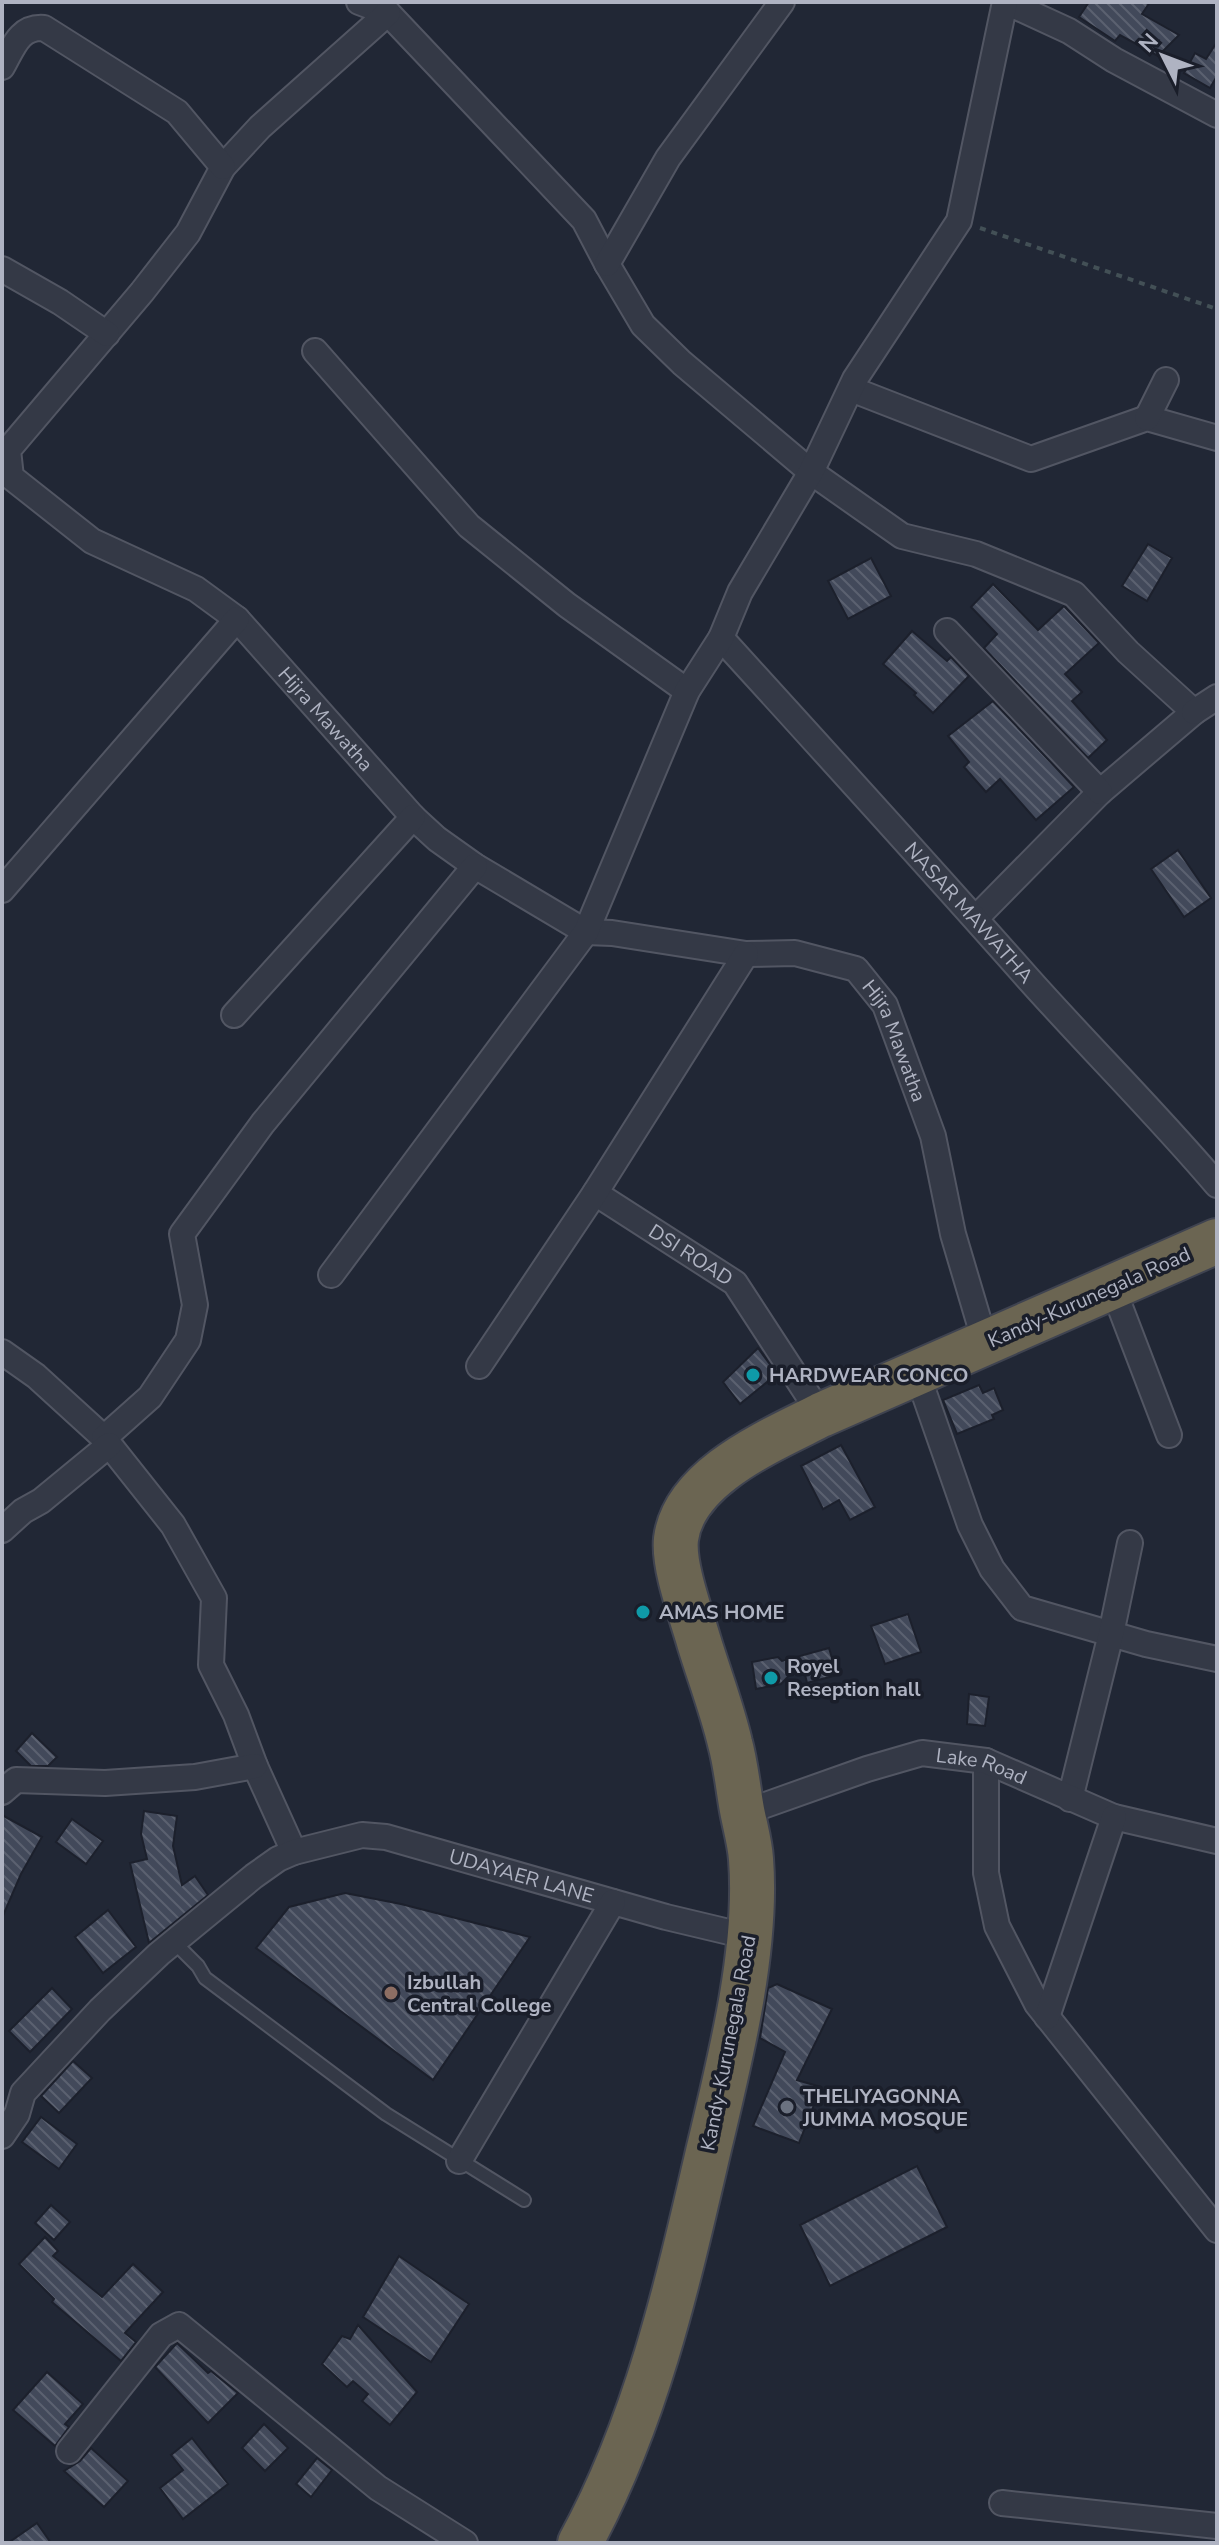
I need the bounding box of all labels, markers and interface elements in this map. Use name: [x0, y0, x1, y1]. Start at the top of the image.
north arrow: [1123, 16, 1203, 96]
text: N: [1132, 27, 1166, 59]
street label: Hijra Mawatha: [272, 661, 379, 777]
street label: NASAR MAWATHA: [898, 836, 1039, 990]
street label: Hijra Mawatha: [856, 974, 932, 1106]
street label: DSI ROAD: [643, 1218, 738, 1292]
street label: Kandy-Kurunegala Road: [984, 1241, 1195, 1354]
place label: HARDWEAR CONCO: [769, 1362, 968, 1389]
marker: HARDWEAR CONCO: [744, 1366, 762, 1384]
place label: AMAS HOME: [659, 1599, 784, 1626]
marker: AMAS HOME: [634, 1603, 652, 1621]
place label: Royel Reseption hall: [787, 1653, 921, 1703]
marker: Royel Reseption hall: [762, 1669, 780, 1687]
street label: Lake Road: [935, 1742, 1031, 1791]
street label: UDAYAER LANE: [446, 1843, 597, 1910]
street label: Kandy-Kurunegala Road: [694, 1933, 763, 2153]
place label: Izbullah Central College: [407, 1969, 552, 2019]
marker: Izbullah Central College: [382, 1984, 400, 2002]
place label: THELIYAGONNA JUMMA MOSQUE: [802, 2083, 968, 2133]
marker: THELIYAGONNA JUMMA MOSQUE: [778, 2098, 796, 2116]

